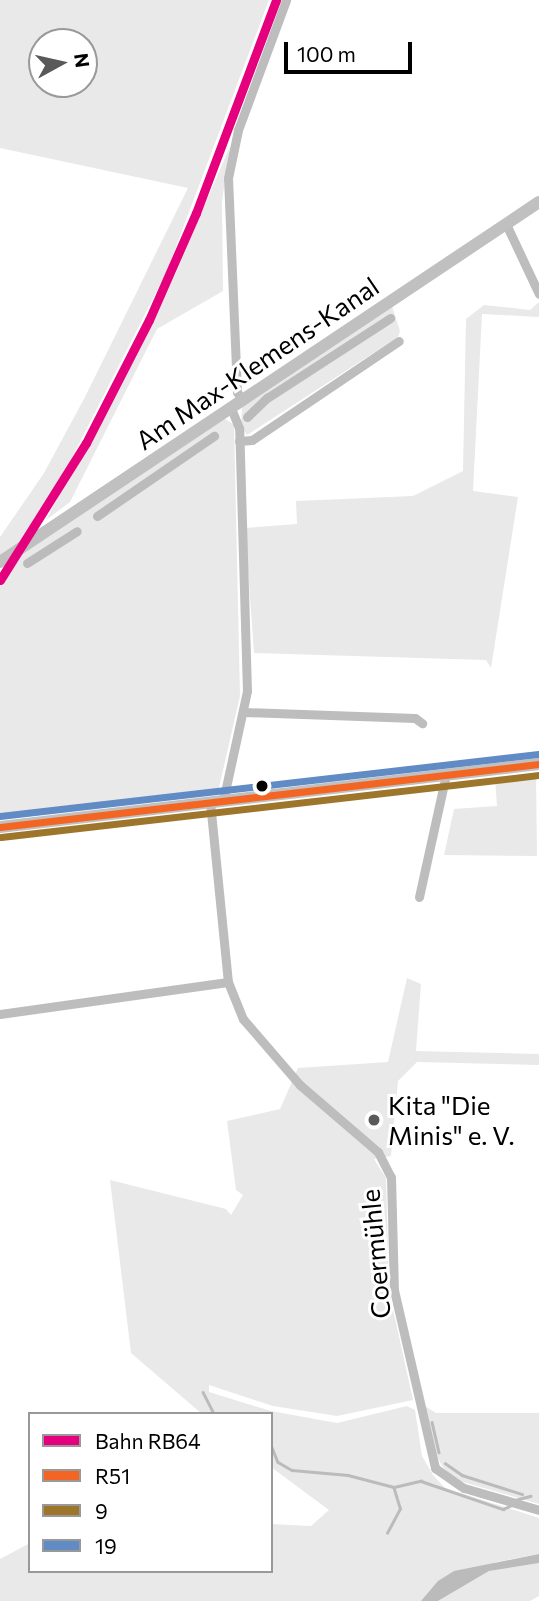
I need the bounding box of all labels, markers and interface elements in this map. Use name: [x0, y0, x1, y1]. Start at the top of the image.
north arrow: [28, 28, 98, 98]
scale bar: [287, 28, 415, 72]
text: 100 m: [297, 41, 356, 66]
text: N: [70, 52, 95, 69]
street label: Am Max-Klemens-Kanal: [130, 270, 384, 456]
unlabelled marker: [255, 779, 269, 793]
place label: Kita "Die Minis" e. V.: [388, 1089, 515, 1150]
marker: Kita "Die Minis" e. V.: [366, 1112, 382, 1128]
street label: Coermühle: [354, 1188, 396, 1320]
legend: [28, 1412, 273, 1573]
text: Bahn RB64: [95, 1428, 201, 1453]
text: R51: [95, 1463, 130, 1488]
text: 9: [95, 1498, 108, 1523]
text: 19: [95, 1533, 117, 1558]

